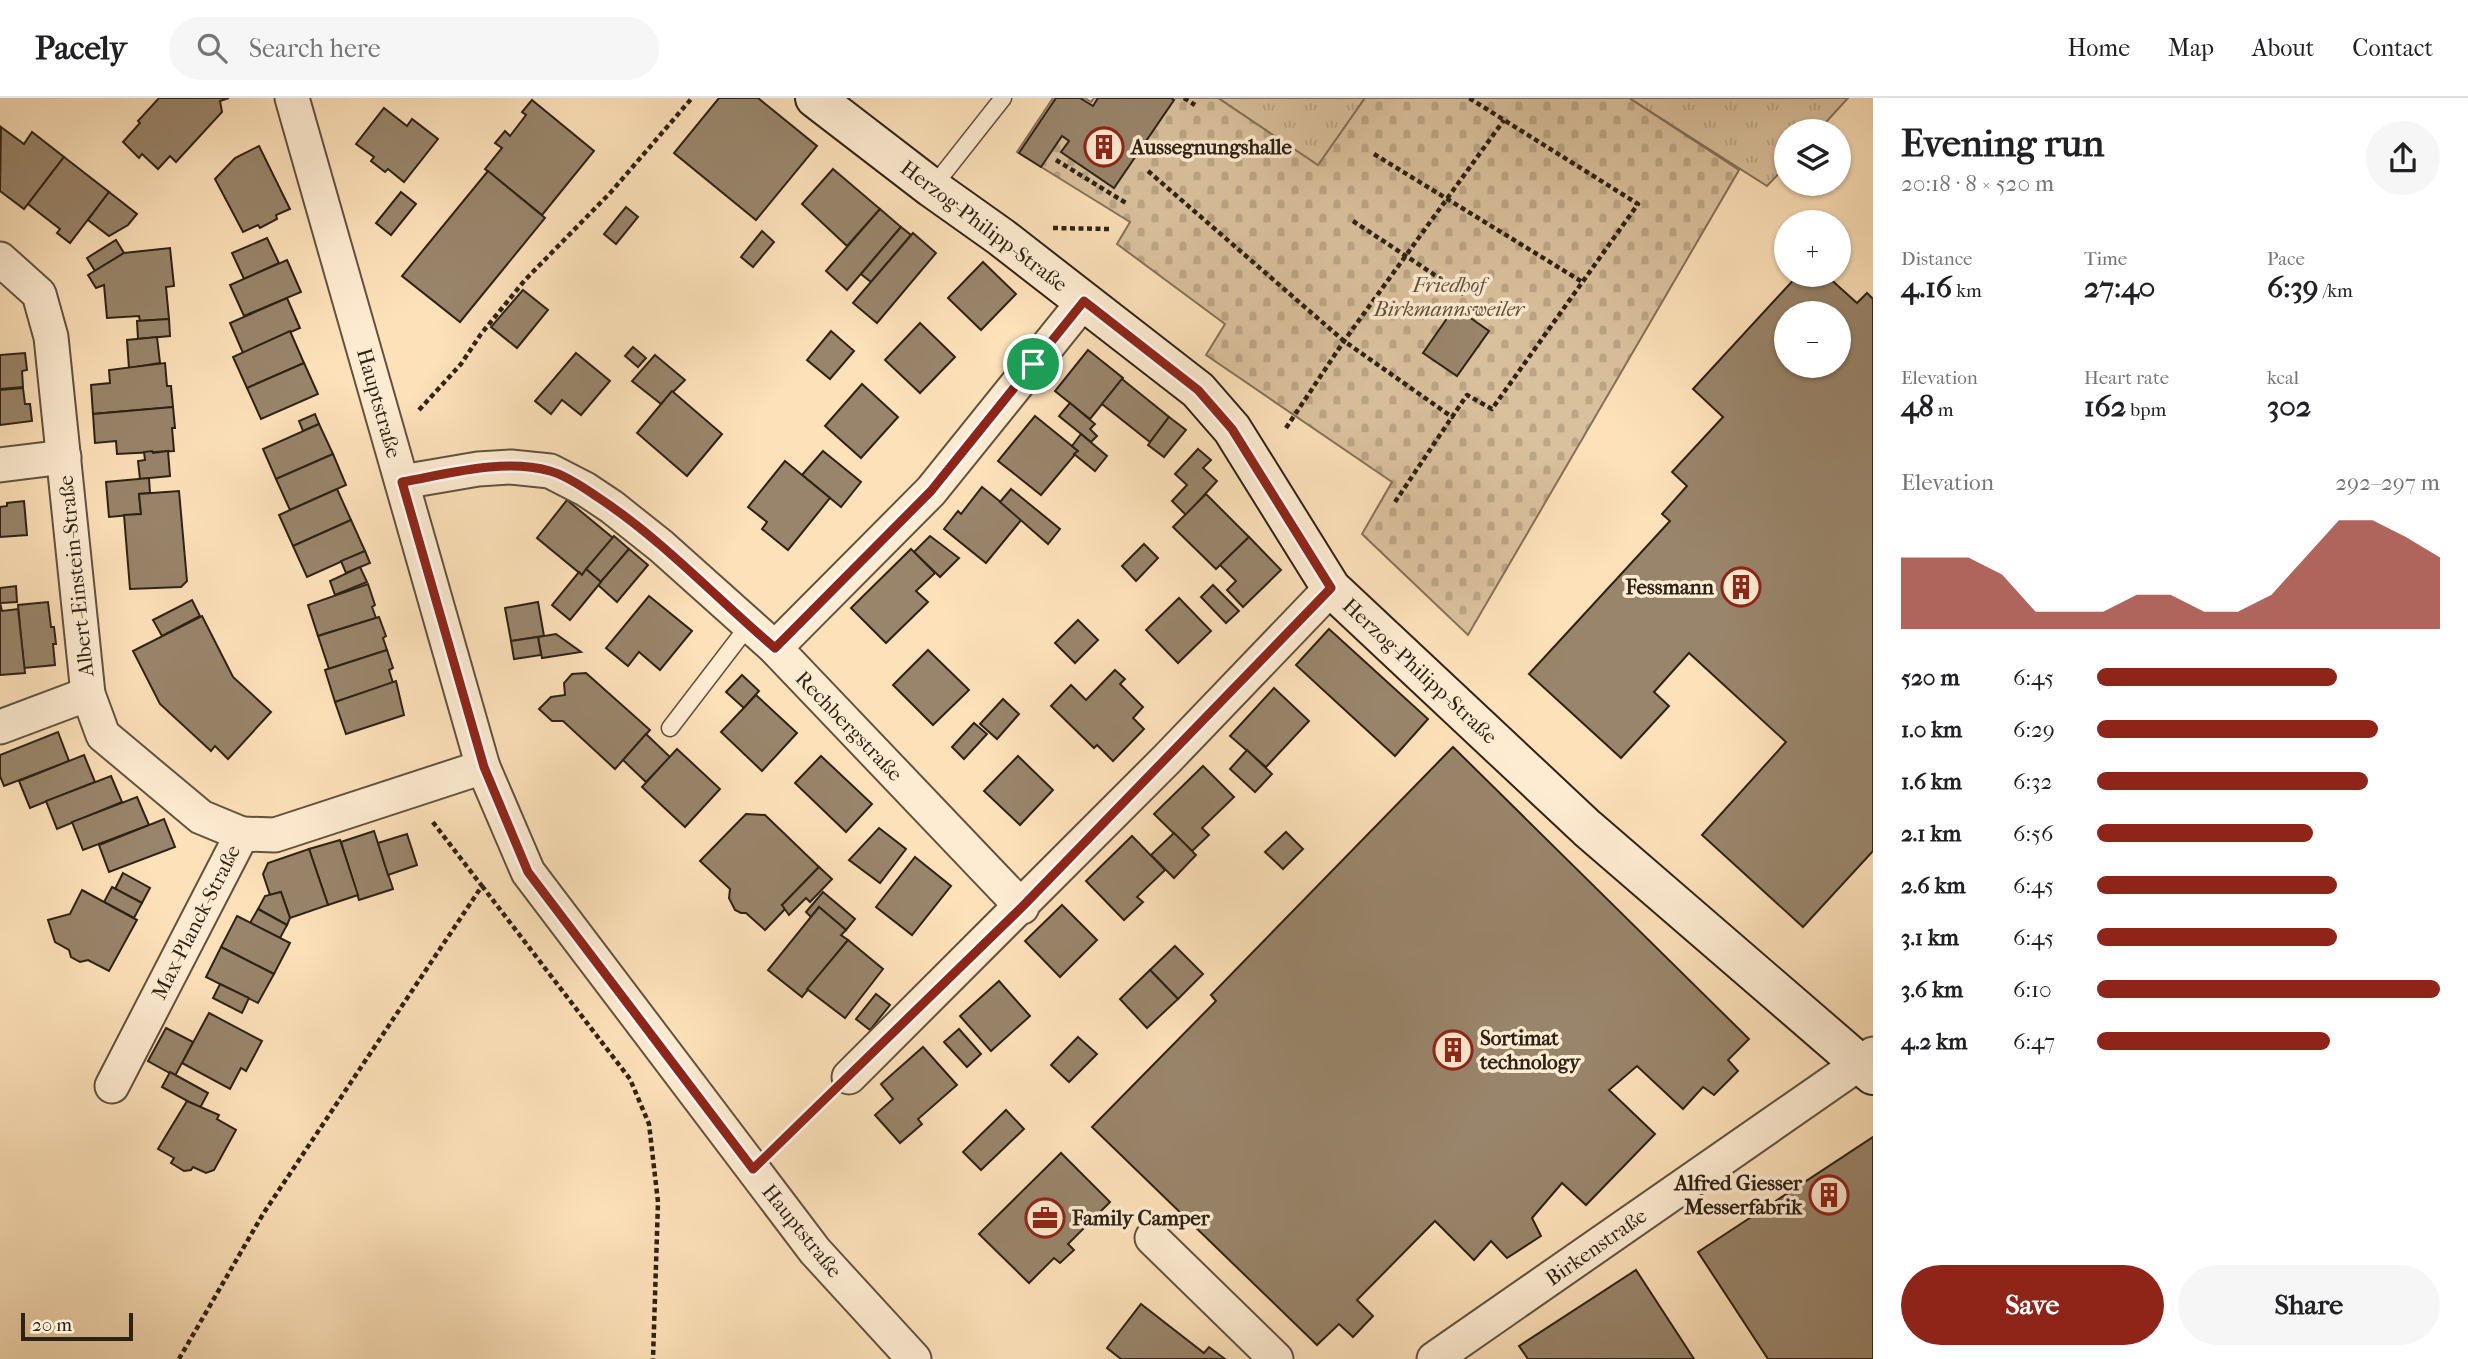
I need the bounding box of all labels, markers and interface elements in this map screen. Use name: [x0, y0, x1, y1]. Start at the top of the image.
search box: [169, 17, 659, 80]
text: Pacely: [35, 29, 127, 68]
icon: search: [193, 29, 231, 67]
text: Search here: [249, 33, 381, 64]
text: Home: [2068, 34, 2130, 62]
text: Map: [2168, 34, 2214, 62]
text: About: [2252, 34, 2314, 62]
text: Contact: [2352, 34, 2433, 62]
map controls: [1774, 119, 1851, 378]
button: layers: [1774, 119, 1851, 196]
text: Evening run: [1901, 121, 2104, 166]
button: share: [2366, 121, 2440, 195]
building icon: Aussegnungshalle: [1083, 126, 1125, 168]
place label: Aussegnungshalle: [1129, 135, 1292, 159]
street label: Herzog-Philipp-Straße: [896, 156, 1072, 296]
text: 20:18 · 8 × 520 m: [1901, 170, 2054, 197]
button: +: [1774, 210, 1851, 287]
text: Distance: [1901, 248, 1972, 270]
text: Time: [2084, 248, 2127, 270]
text: Pace: [2267, 248, 2305, 270]
text: 4.16: [1901, 270, 1952, 305]
text: 27:40: [2084, 270, 2155, 305]
text: 6:39: [2267, 270, 2319, 305]
park label: Friedhof Birkmannsweiler: [1373, 273, 1526, 321]
text: km: [1952, 280, 1982, 302]
text: /km: [2319, 280, 2353, 302]
button: −: [1774, 301, 1851, 378]
pin: [1003, 334, 1063, 394]
street label: Hauptstraße: [352, 345, 406, 461]
icon: arrive: [1014, 345, 1052, 383]
text: Elevation: [1901, 367, 1978, 389]
text: Heart rate: [2084, 367, 2169, 389]
text: kcal: [2267, 367, 2299, 389]
text: 48: [1901, 389, 1934, 424]
text: 162: [2084, 389, 2126, 424]
text: 302: [2267, 389, 2311, 424]
text: m: [1934, 399, 1954, 421]
text: bpm: [2126, 399, 2166, 421]
text: Elevation: [1901, 469, 1994, 496]
text: 292–297 m: [2335, 469, 2440, 496]
street label: Albert-Einstein-Straße: [53, 474, 99, 679]
building icon: Fessmann: [1720, 566, 1762, 608]
place label: Fessmann: [1624, 575, 1715, 599]
street label: Herzog-Philipp-Straße: [1338, 593, 1502, 749]
text: 520 m: [1901, 664, 1960, 691]
text: 6:45: [2013, 664, 2054, 691]
street label: Rechbergstraße: [791, 666, 907, 786]
text: 1.0 km: [1901, 716, 1962, 743]
text: 6:29: [2013, 716, 2055, 743]
text: 1.6 km: [1901, 768, 1962, 795]
text: 6:32: [2013, 768, 2052, 795]
text: 2.1 km: [1901, 820, 1961, 847]
text: 6:56: [2013, 820, 2053, 847]
street label: Max-Planck-Straße: [147, 841, 245, 1003]
text: 2.6 km: [1901, 872, 1966, 899]
text: 6:45: [2013, 872, 2054, 899]
text: 3.1 km: [1901, 924, 1959, 951]
text: 6:45: [2013, 924, 2054, 951]
text: 3.6 km: [1901, 976, 1963, 1003]
text: 6:10: [2013, 976, 2052, 1003]
place label: Sortimat technology: [1479, 1026, 1582, 1074]
text: 4.2 km: [1901, 1028, 1967, 1055]
text: 6:47: [2013, 1028, 2055, 1055]
building icon: Sortimat technology: [1432, 1029, 1474, 1071]
place label: Alfred Giesser Messerfabrik: [1672, 1171, 1803, 1219]
building icon: Alfred Giesser Messerfabrik: [1808, 1174, 1850, 1216]
street label: Hauptstraße: [757, 1180, 847, 1282]
office icon: Family Camper: [1024, 1197, 1066, 1239]
street label: Birkenstraße: [1541, 1203, 1651, 1291]
place label: Family Camper: [1071, 1206, 1211, 1230]
button: Save: [1901, 1265, 2164, 1345]
button: Share: [2178, 1265, 2440, 1345]
scale bar: [21, 1310, 133, 1342]
text: 20 m: [32, 1314, 72, 1336]

